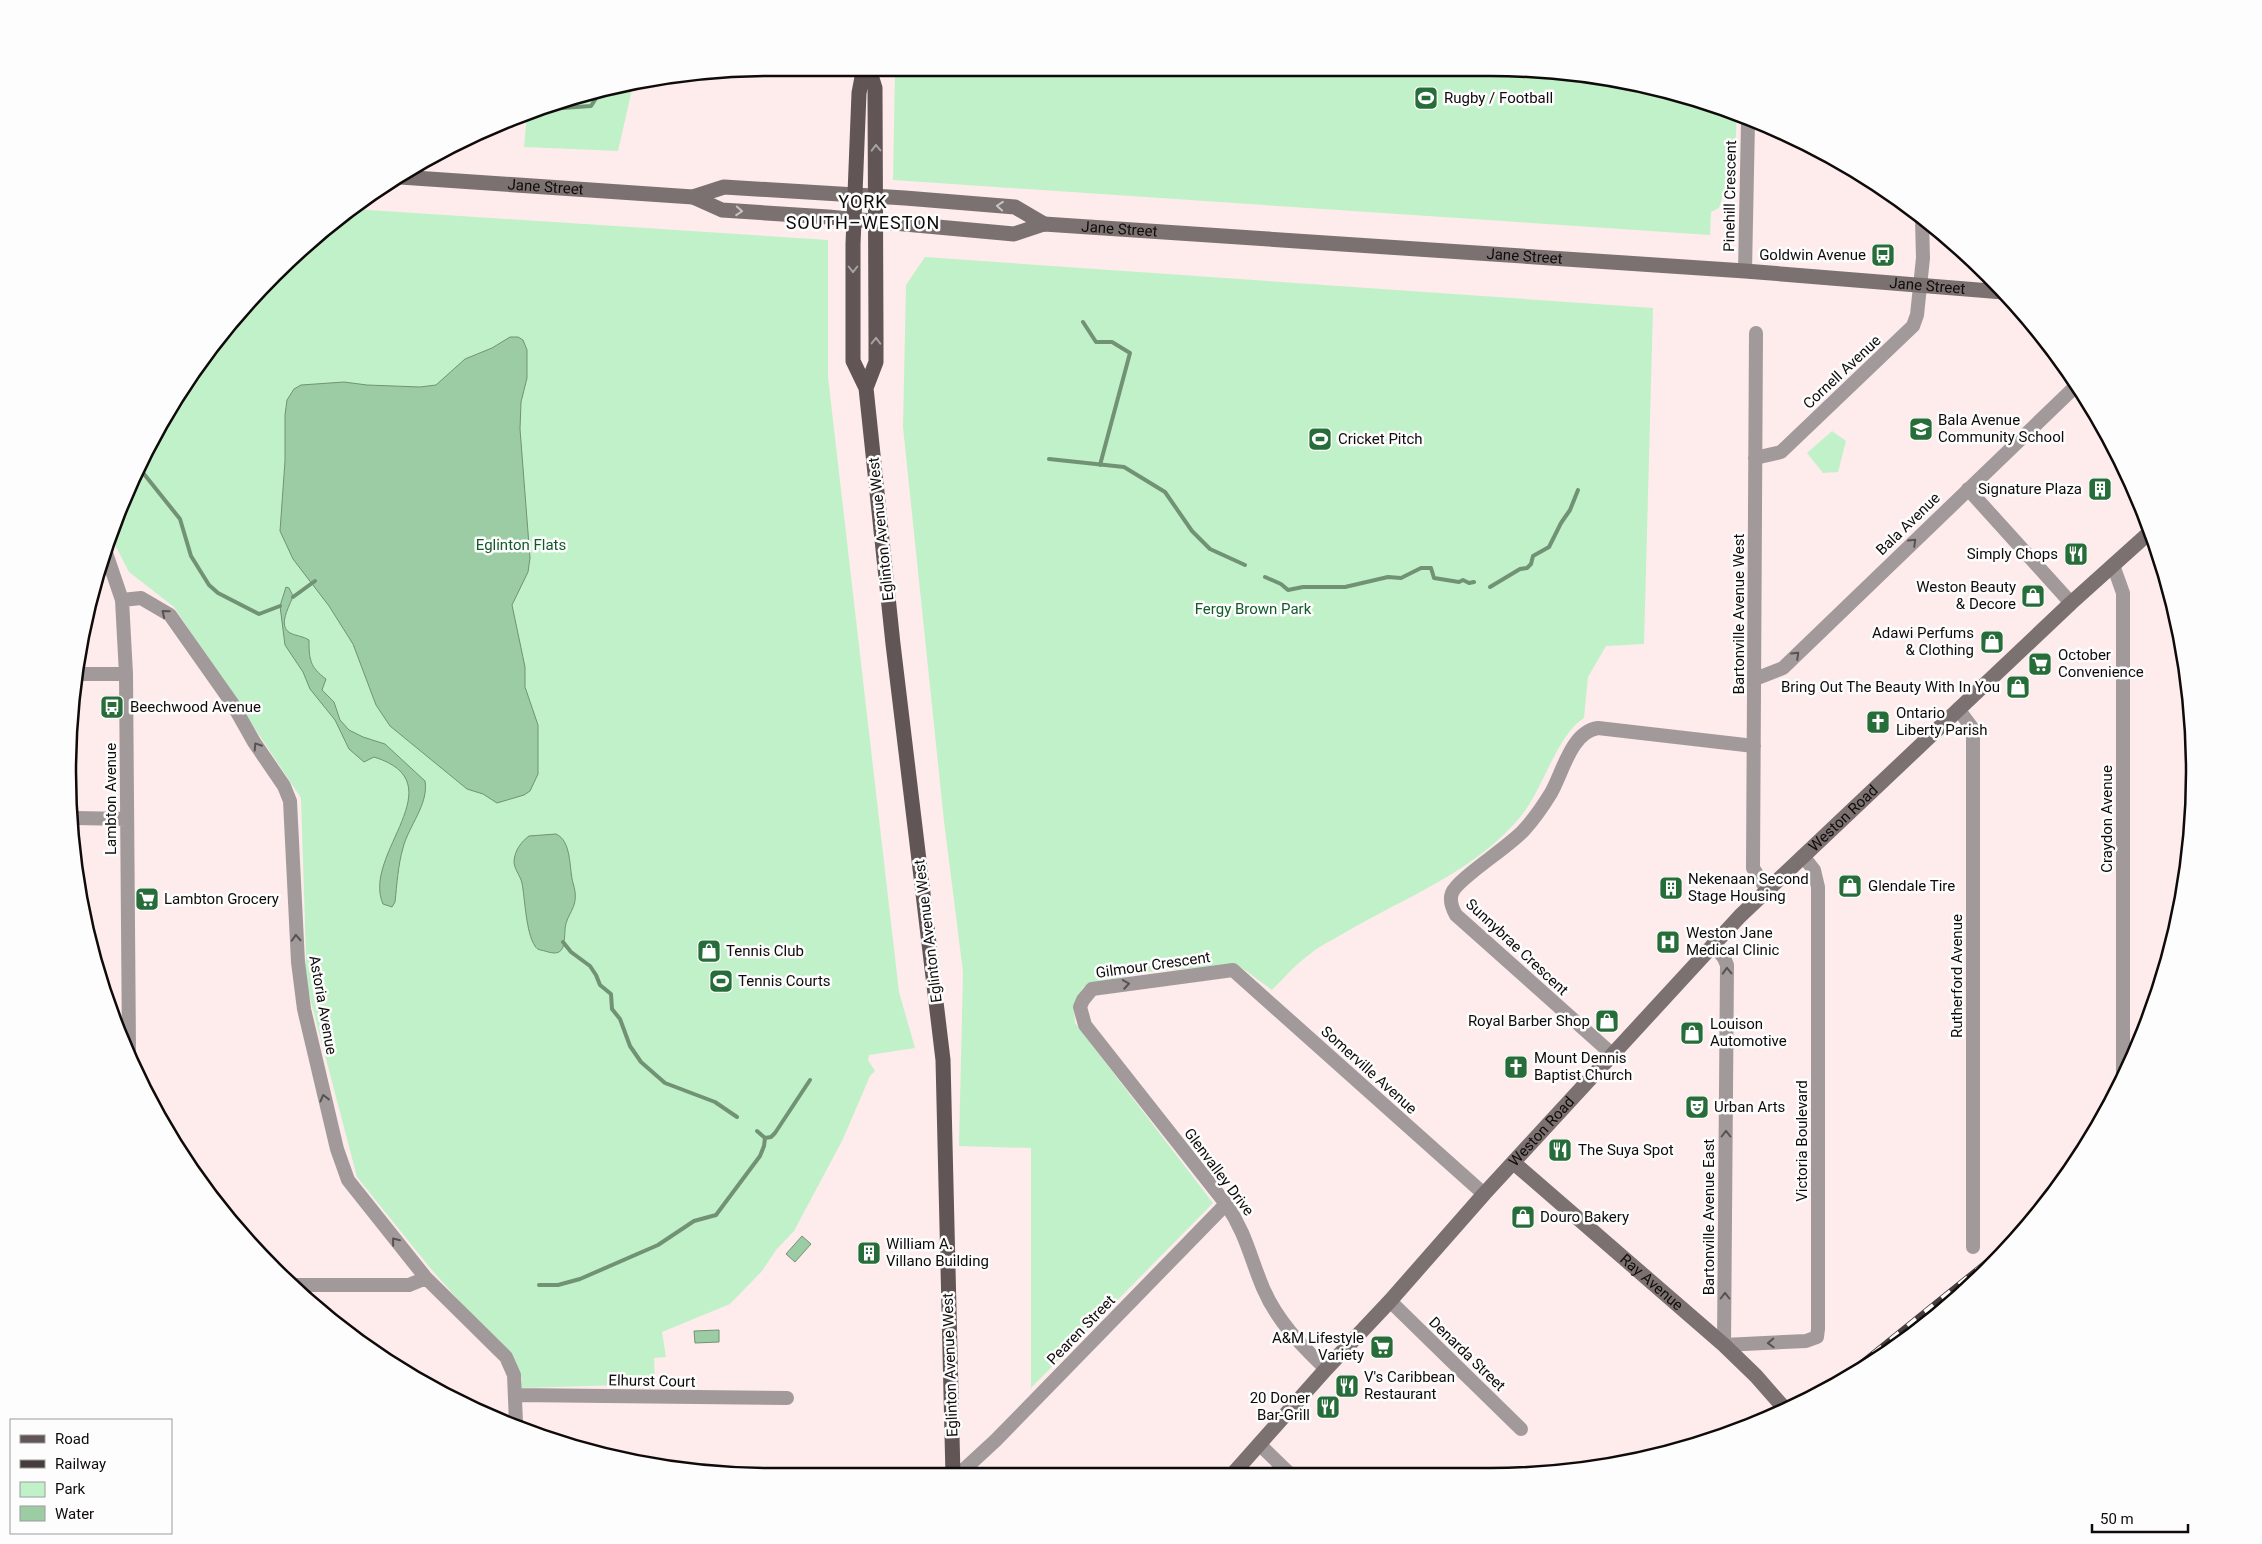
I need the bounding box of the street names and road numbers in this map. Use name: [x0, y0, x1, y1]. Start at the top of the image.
street label: Pinehill Crescent: [1720, 140, 1740, 252]
street label: Jane Street: [507, 175, 584, 199]
street label: Jane Street: [1081, 218, 1158, 241]
street label: Jane Street: [1486, 245, 1563, 268]
street label: Jane Street: [1889, 274, 1966, 298]
street label: Cornell Avenue: [1799, 331, 1885, 413]
street label: Eglinton Avenue West: [865, 456, 897, 602]
street label: Bala Avenue: [1872, 489, 1944, 559]
street label: Bartonville Avenue West: [1730, 533, 1748, 694]
street label: Lambton Avenue: [102, 743, 120, 855]
street label: Craydon Avenue: [2098, 765, 2116, 873]
street label: Weston Road: [1805, 781, 1882, 855]
street label: Eglinton Avenue West: [910, 858, 946, 1004]
street label: Sunnybrae Crescent: [1462, 895, 1572, 999]
street label: Rutherford Avenue: [1948, 914, 1966, 1038]
street label: Gilmour Crescent: [1094, 948, 1212, 982]
street label: Astoria Avenue: [305, 954, 341, 1056]
street label: Somerville Avenue: [1317, 1022, 1421, 1118]
street label: Victoria Boulevard: [1793, 1080, 1811, 1202]
street label: Weston Road: [1505, 1093, 1578, 1170]
street label: Glenvalley Drive: [1180, 1125, 1258, 1219]
street label: Bartonville Avenue East: [1700, 1139, 1718, 1295]
street label: Ray Avenue: [1616, 1250, 1687, 1314]
street label: Pearen Street: [1043, 1291, 1119, 1369]
street label: Eglinton Avenue West: [938, 1293, 962, 1437]
street label: Denarda Street: [1425, 1313, 1509, 1395]
street label: Elhurst Court: [608, 1371, 696, 1391]

